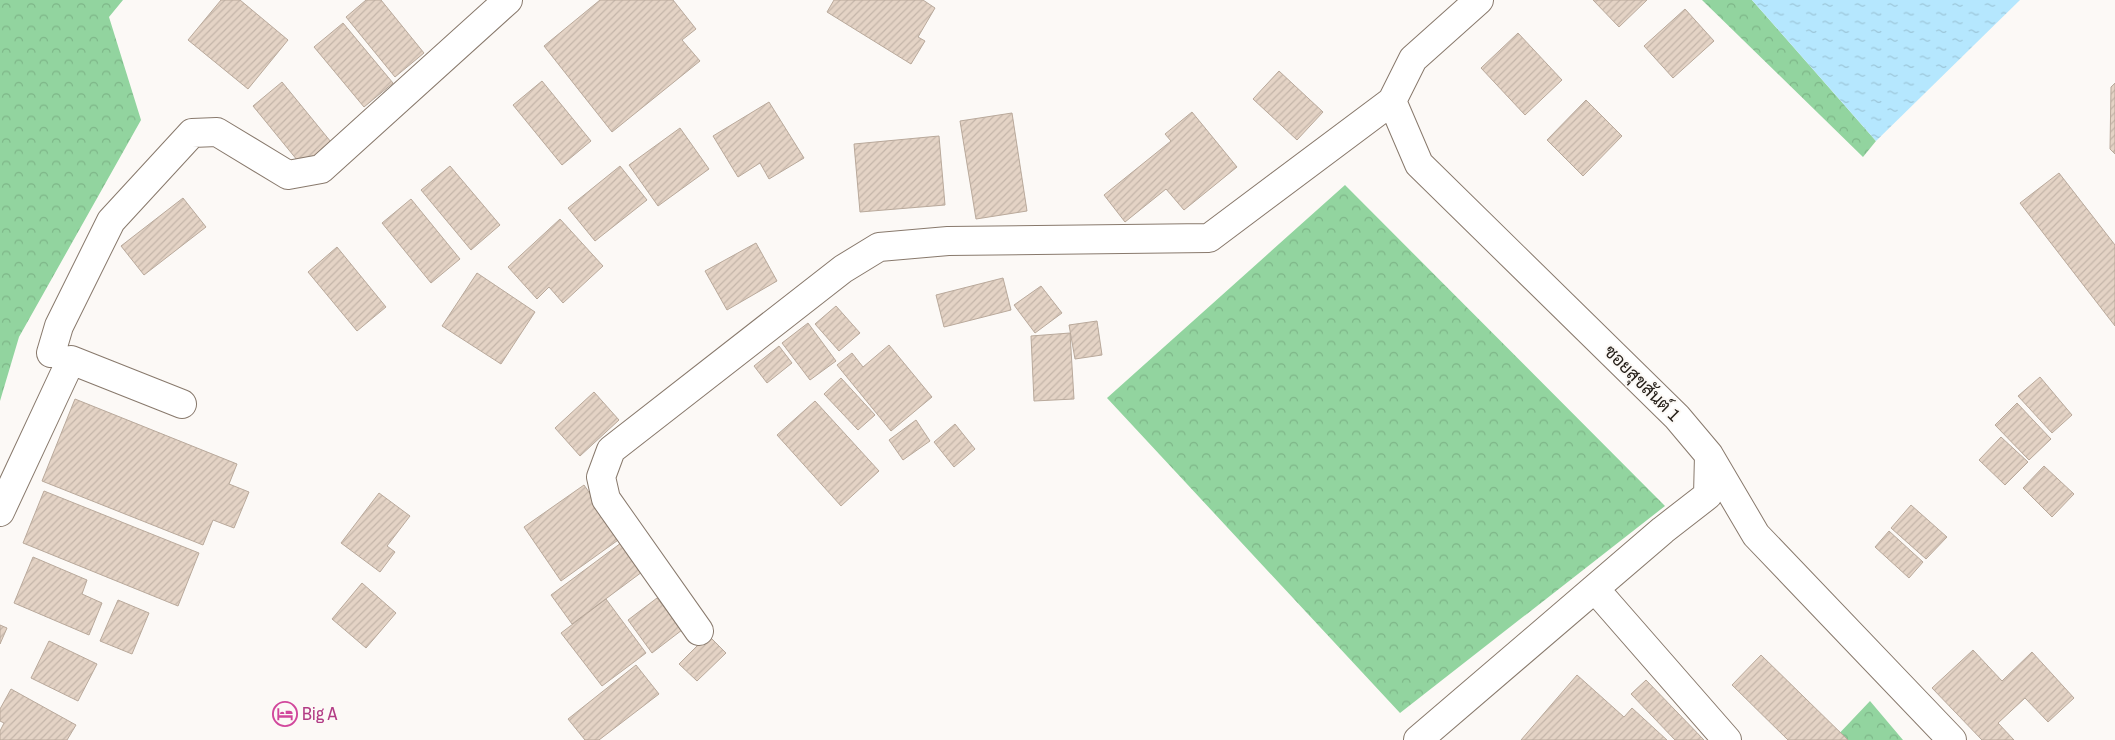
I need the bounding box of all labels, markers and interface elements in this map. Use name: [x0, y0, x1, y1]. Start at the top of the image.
street label: ซอยสุขสันต์ 1: [1599, 339, 1686, 427]
hotel icon: Big A: [272, 701, 298, 727]
place label: Big A: [302, 701, 337, 726]

